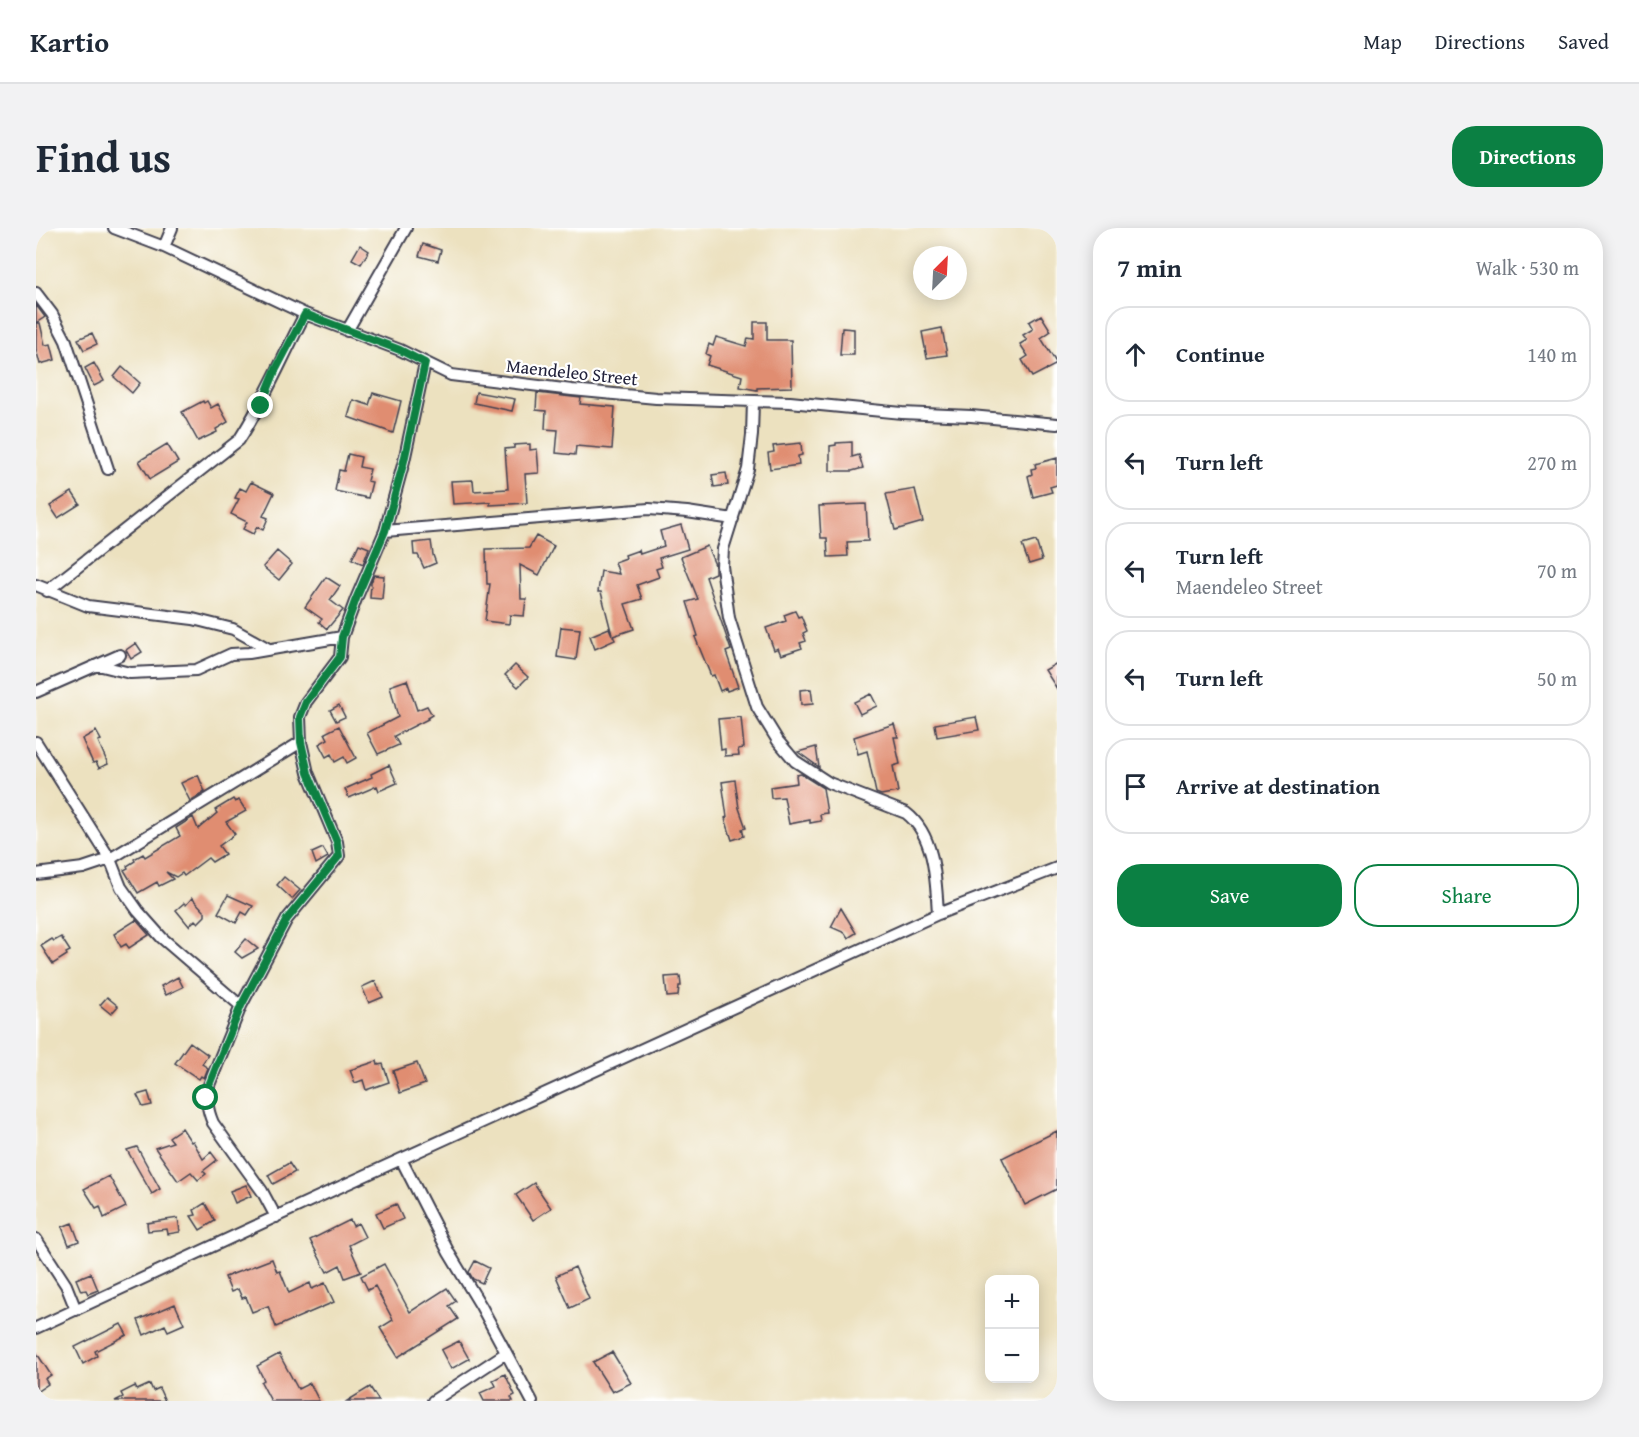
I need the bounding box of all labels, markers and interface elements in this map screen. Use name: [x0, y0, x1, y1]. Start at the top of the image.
text: Kartio: [30, 21, 109, 62]
text: Map: [1363, 26, 1402, 57]
text: Directions: [1435, 26, 1525, 57]
text: Saved: [1558, 26, 1609, 57]
text: Find us: [36, 126, 171, 187]
button: Directions: [1452, 126, 1603, 187]
north arrow: [913, 246, 967, 300]
text: 7 min: [1117, 248, 1182, 287]
text: Walk · 530 m: [1476, 253, 1579, 282]
icon: ahead: [1119, 338, 1152, 371]
text: Continue: [1176, 338, 1265, 370]
text: 140 m: [1527, 340, 1577, 369]
street label: Maendeleo Street: [505, 352, 640, 392]
route end: [247, 392, 273, 418]
icon: left: [1119, 446, 1152, 479]
text: Turn left: [1176, 446, 1263, 478]
text: 270 m: [1527, 448, 1577, 477]
text: Turn left: [1176, 540, 1263, 572]
icon: left: [1119, 554, 1152, 587]
text: 70 m: [1537, 556, 1577, 585]
text: Maendeleo Street: [1176, 572, 1323, 601]
icon: left: [1119, 662, 1152, 695]
text: Turn left: [1176, 662, 1263, 694]
text: 50 m: [1537, 664, 1577, 693]
icon: arrive: [1119, 770, 1152, 803]
text: Arrive at destination: [1176, 770, 1380, 802]
button: Save: [1117, 864, 1342, 927]
button: Share: [1354, 864, 1579, 927]
route start: [192, 1084, 218, 1110]
map controls: [985, 1275, 1039, 1383]
button: +: [985, 1275, 1039, 1329]
button: −: [985, 1329, 1039, 1383]

